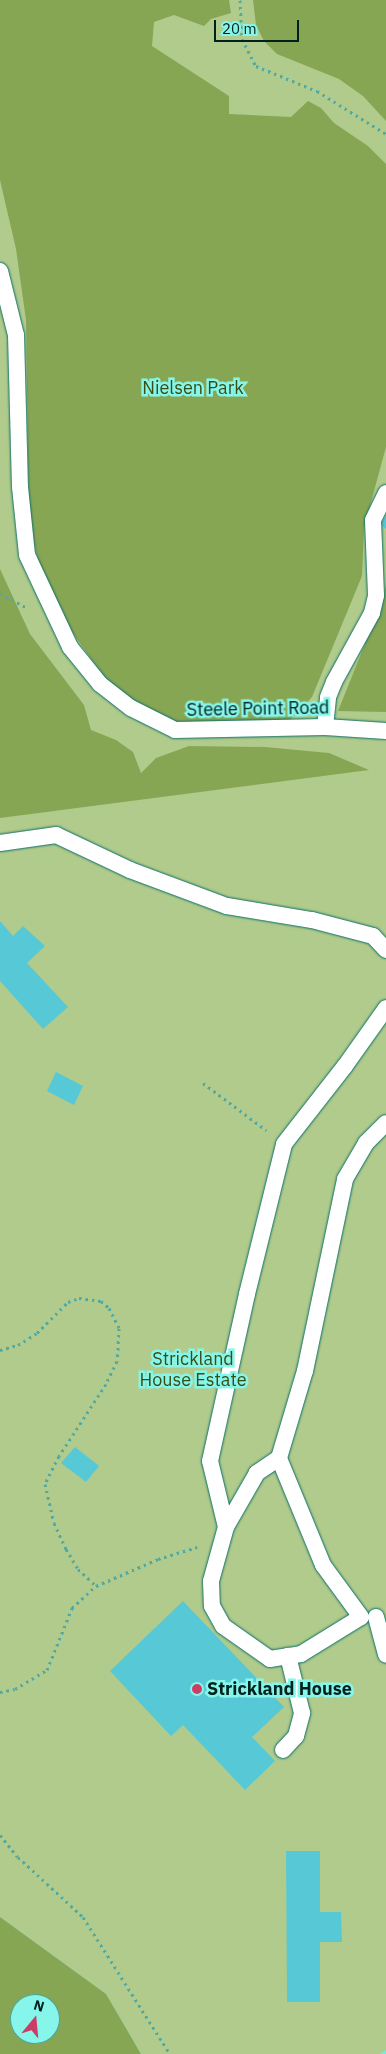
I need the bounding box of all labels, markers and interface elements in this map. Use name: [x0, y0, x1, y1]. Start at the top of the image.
scale bar: [216, 10, 301, 42]
text: 20 m: [222, 19, 257, 38]
park label: Nielsen Park: [142, 377, 244, 399]
street label: Steele Point Road: [186, 697, 330, 721]
park label: Strickland House Estate: [139, 1349, 247, 1392]
place label: Strickland House: [207, 1678, 352, 1700]
marker: Strickland House: [191, 1683, 203, 1695]
north arrow: [10, 1994, 60, 2044]
text: N: [32, 1996, 47, 2016]

